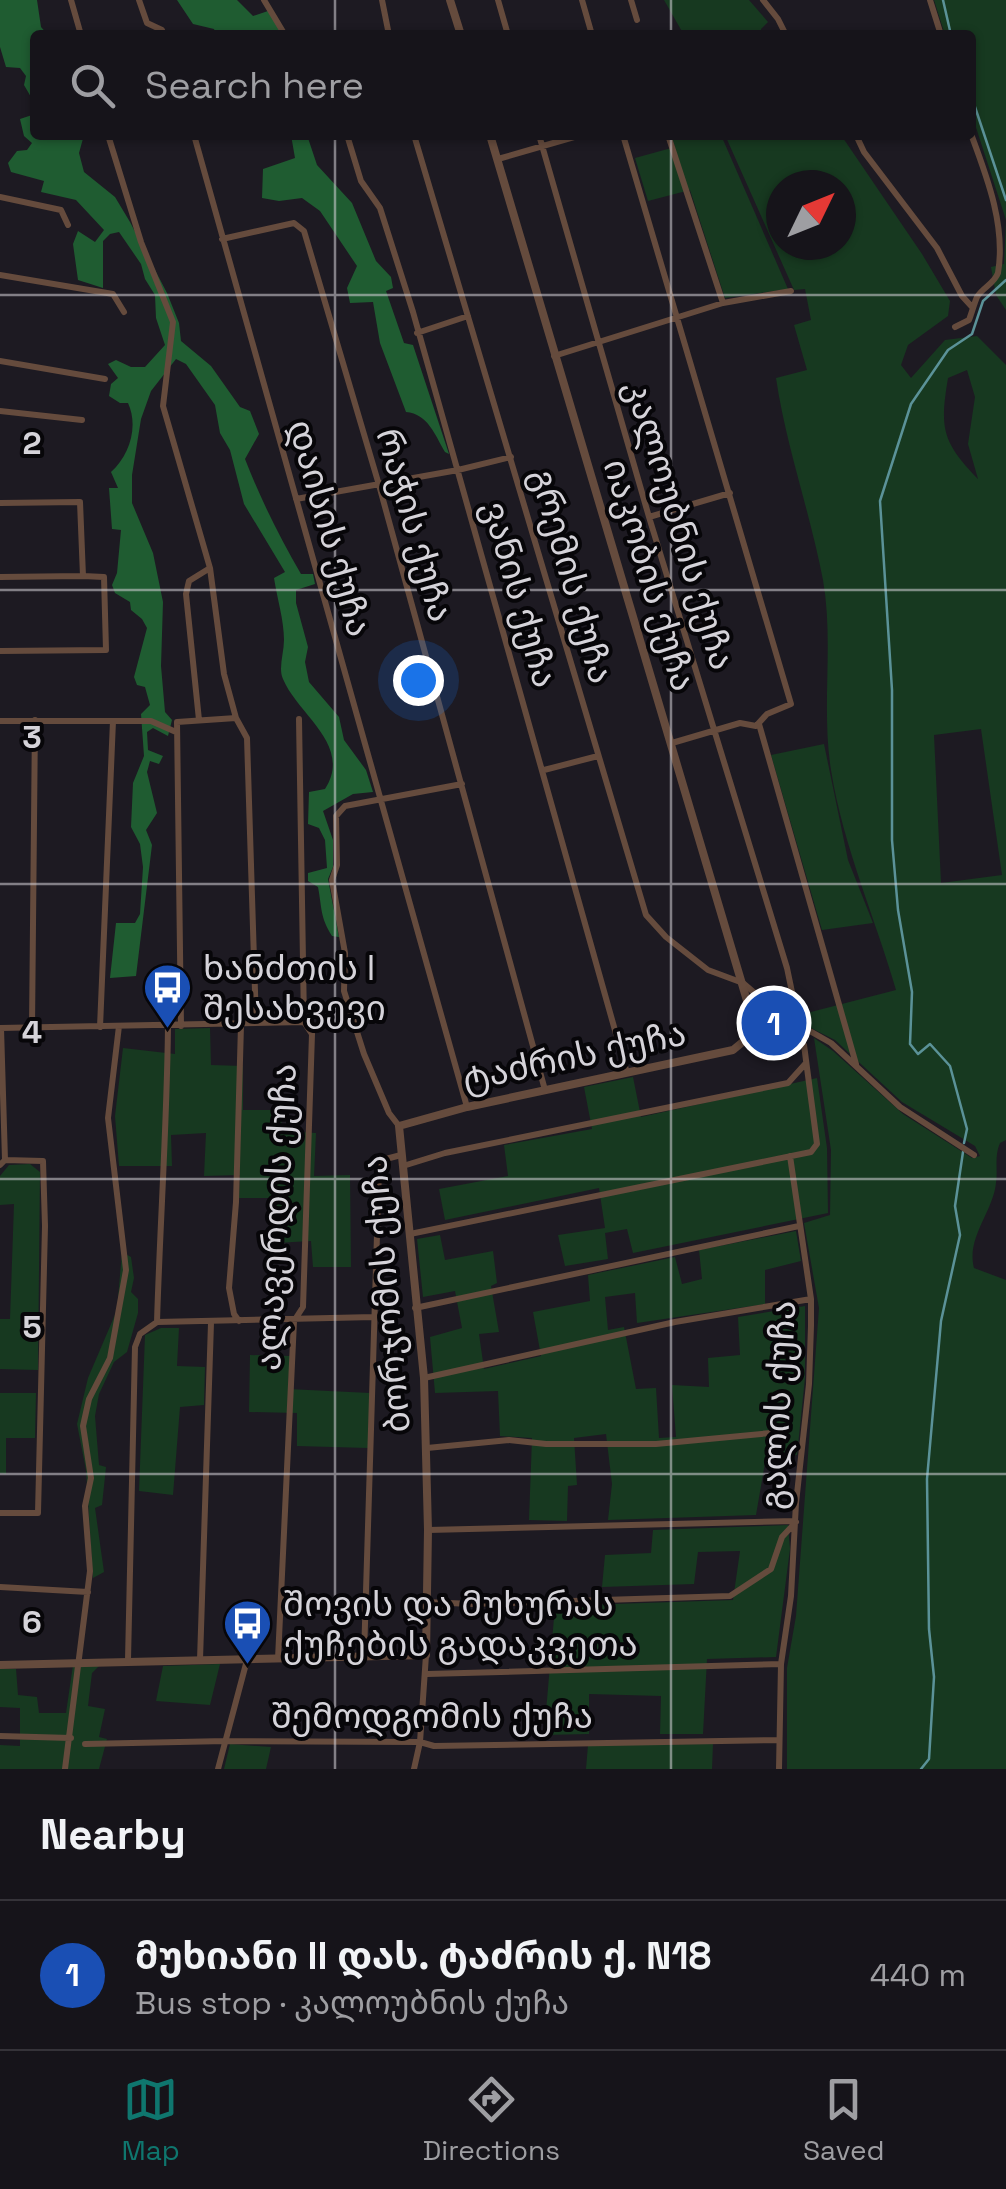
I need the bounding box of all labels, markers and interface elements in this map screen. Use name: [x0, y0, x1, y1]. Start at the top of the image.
search box: [30, 30, 976, 140]
icon: search: [65, 58, 120, 113]
text: Search here: [145, 61, 364, 109]
north arrow: [766, 170, 856, 260]
street label: კალოუბნის ქუჩა: [615, 375, 745, 675]
street label: დაისის ქუჩა: [278, 415, 382, 641]
text: 2: [22, 423, 42, 463]
street label: რაჭის ქუჩა: [366, 423, 464, 627]
street label: იაკობის ქუჩა: [594, 454, 706, 696]
street label: გრემის ქუჩა: [520, 463, 624, 689]
street label: ვანის ქუჩა: [472, 496, 568, 692]
your location: [393, 655, 444, 706]
text: 3: [22, 717, 42, 757]
place label: ხანძთის I შესახვევი: [203, 946, 386, 1030]
bus stop icon: ხანძთის I შესახვევი: [142, 962, 194, 1030]
pin: 1: [742, 986, 806, 1060]
street label: ტაძრის ქუჩა: [458, 1011, 690, 1101]
text: 4: [22, 1012, 42, 1052]
street label: ალავერდის ქუჩა: [246, 1062, 306, 1372]
street label: ბორჯომის ქუჩა: [352, 1153, 420, 1435]
street label: გალის ქუჩა: [751, 1299, 805, 1511]
text: 5: [22, 1307, 42, 1347]
place label: შოვის და მუხურას ქუჩების გადაკვეთა: [283, 1582, 638, 1666]
bus stop icon: შოვის და მუხურას ქუჩების გადაკვეთა: [222, 1598, 274, 1666]
text: 6: [22, 1602, 42, 1642]
street label: შემოდგომის ქუჩა: [271, 1694, 593, 1738]
text: Nearby: [40, 1808, 186, 1861]
text: მუხიანი II დას. ტაძრის ქ. N18: [135, 1932, 711, 1980]
text: 1: [65, 1955, 80, 1995]
text: 440 m: [870, 1955, 966, 1995]
text: Bus stop · კალოუბნის ქუჩა: [135, 1983, 569, 2023]
tab: Map: [121, 2072, 180, 2168]
tab: Directions: [423, 2072, 560, 2168]
tab: Saved: [803, 2072, 885, 2168]

